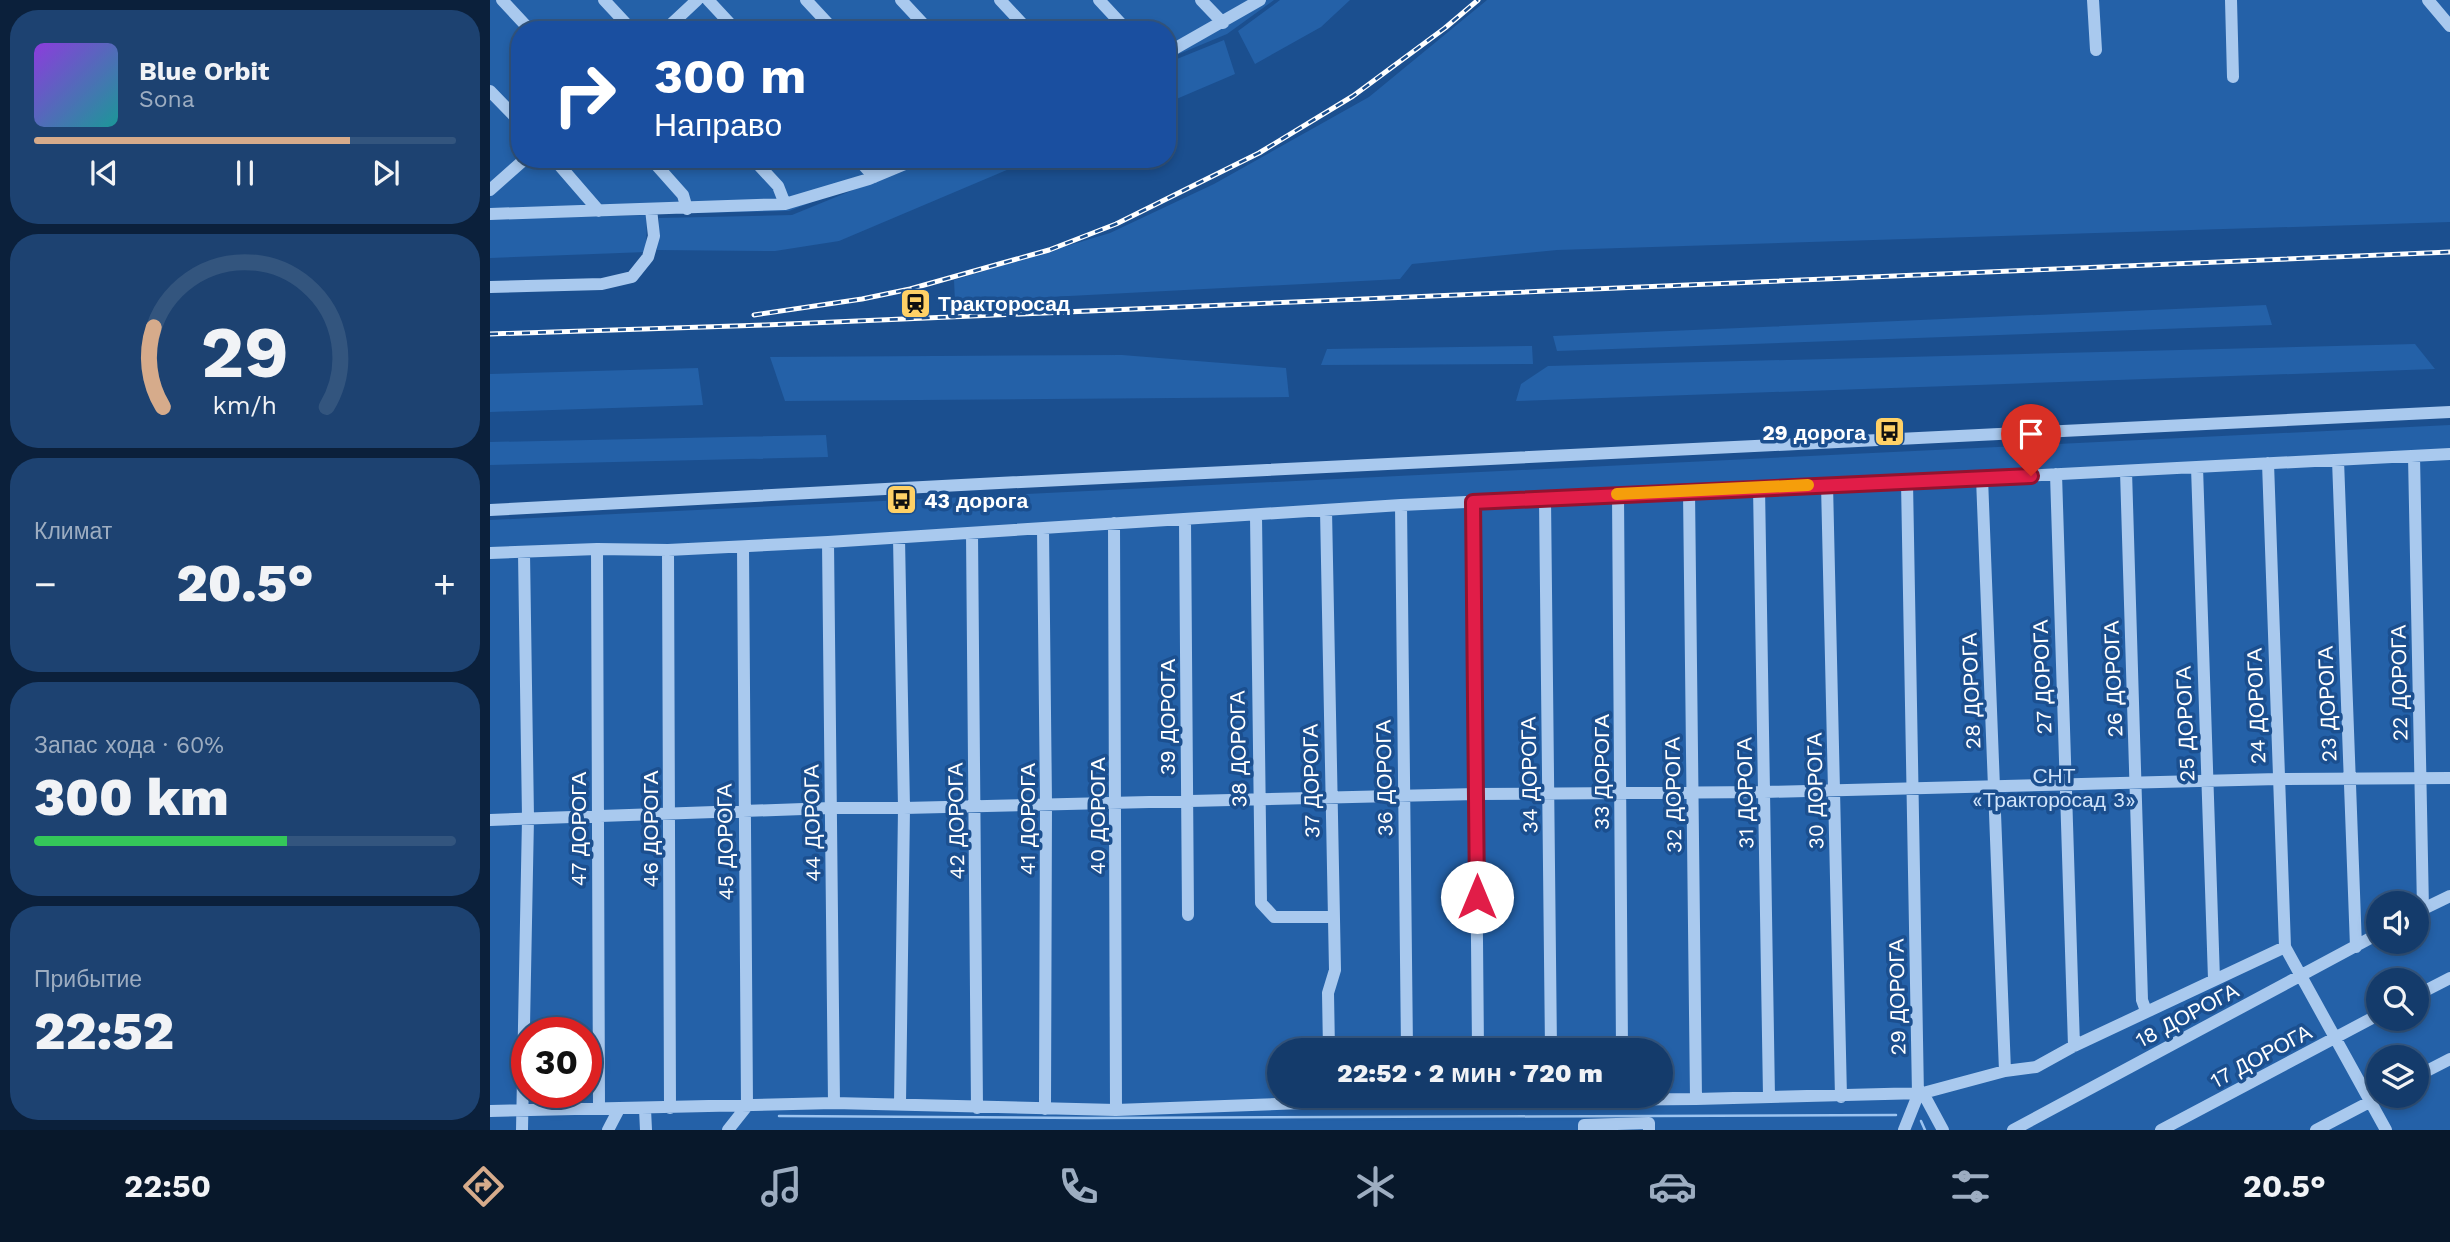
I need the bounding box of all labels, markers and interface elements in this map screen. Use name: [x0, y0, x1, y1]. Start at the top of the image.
text: 300 m: [654, 47, 806, 105]
icon: right: [539, 49, 630, 140]
text: Blue Orbit: [139, 56, 269, 86]
text: Sona: [139, 86, 195, 113]
text: Направо: [654, 106, 782, 144]
icon: previous: [85, 154, 123, 192]
icon: pause: [226, 154, 264, 192]
icon: next: [367, 154, 405, 192]
station icon: Тракторосад: [898, 286, 932, 320]
place label: Тракторосад: [938, 291, 1070, 316]
text: 29: [201, 309, 289, 395]
text: km/h: [213, 391, 277, 420]
pin: [2001, 404, 2061, 476]
bus stop icon: 29 дорога: [1872, 415, 1906, 449]
icon: arrive: [2012, 415, 2050, 453]
place label: 29 дорога: [1762, 420, 1866, 445]
bus stop icon: 43 дорога: [884, 483, 918, 517]
place label: 43 дорога: [924, 488, 1029, 513]
text: Климат: [34, 518, 112, 545]
text: 20.5°: [176, 553, 314, 614]
text: −: [34, 562, 57, 606]
text: +: [433, 562, 456, 606]
street label: 27 ДОРОГА: [2028, 619, 2056, 735]
street label: 26 ДОРОГА: [2098, 620, 2128, 738]
street label: 22 ДОРОГА: [2385, 625, 2413, 741]
street label: 28 ДОРОГА: [1956, 632, 1986, 750]
street label: 23 ДОРОГА: [2312, 646, 2342, 762]
street label: 24 ДОРОГА: [2241, 648, 2271, 764]
street label: 39 ДОРОГА: [1155, 659, 1180, 775]
street label: 25 ДОРОГА: [2170, 666, 2200, 782]
street label: 38 ДОРОГА: [1224, 690, 1252, 808]
street label: 33 ДОРОГА: [1589, 714, 1614, 830]
street label: 34 ДОРОГА: [1515, 716, 1543, 834]
street label: 36 ДОРОГА: [1370, 719, 1398, 837]
street label: 37 ДОРОГА: [1298, 724, 1324, 838]
text: Запас хода · 60%: [34, 732, 224, 759]
street label: 30 ДОРОГА: [1801, 732, 1829, 850]
street label: 32 ДОРОГА: [1659, 737, 1687, 853]
street label: 31 ДОРОГА: [1732, 737, 1758, 849]
street label: 40 ДОРОГА: [1085, 757, 1110, 875]
street label: 42 ДОРОГА: [942, 762, 970, 880]
street label: 41 ДОРОГА: [1015, 763, 1040, 875]
park label: СНТ «Тракторосад 3»: [1972, 763, 2136, 812]
street label: 44 ДОРОГА: [798, 764, 826, 882]
text: 300 km: [34, 767, 229, 828]
street label: 46 ДОРОГА: [638, 770, 663, 888]
street label: 47 ДОРОГА: [566, 772, 591, 886]
street label: 45 ДОРОГА: [711, 783, 739, 901]
position arrow: [1440, 860, 1514, 934]
map controls: [2366, 891, 2429, 1108]
button: sound: [2366, 891, 2429, 954]
street label: 29 ДОРОГА: [1883, 938, 1911, 1056]
text: Прибытие: [34, 966, 142, 993]
button: search: [2366, 968, 2429, 1031]
street label: 18 ДОРОГА: [2131, 978, 2243, 1052]
text: 22:52: [34, 1001, 174, 1062]
speed limit sign: 30: [511, 1017, 602, 1108]
street label: 17 ДОРОГА: [2206, 1019, 2316, 1093]
button: layers: [2366, 1045, 2429, 1108]
text: 22:52 · 2 мин · 720 m: [1337, 1058, 1603, 1088]
icon: directions: [459, 1162, 508, 1211]
icon: music: [757, 1162, 806, 1211]
icon: phone: [1054, 1162, 1103, 1211]
icon: climate: [1351, 1162, 1400, 1211]
icon: car: [1648, 1162, 1697, 1211]
icon: filters: [1946, 1162, 1995, 1211]
text: 22:50: [124, 1167, 211, 1205]
text: 20.5°: [2243, 1167, 2326, 1205]

